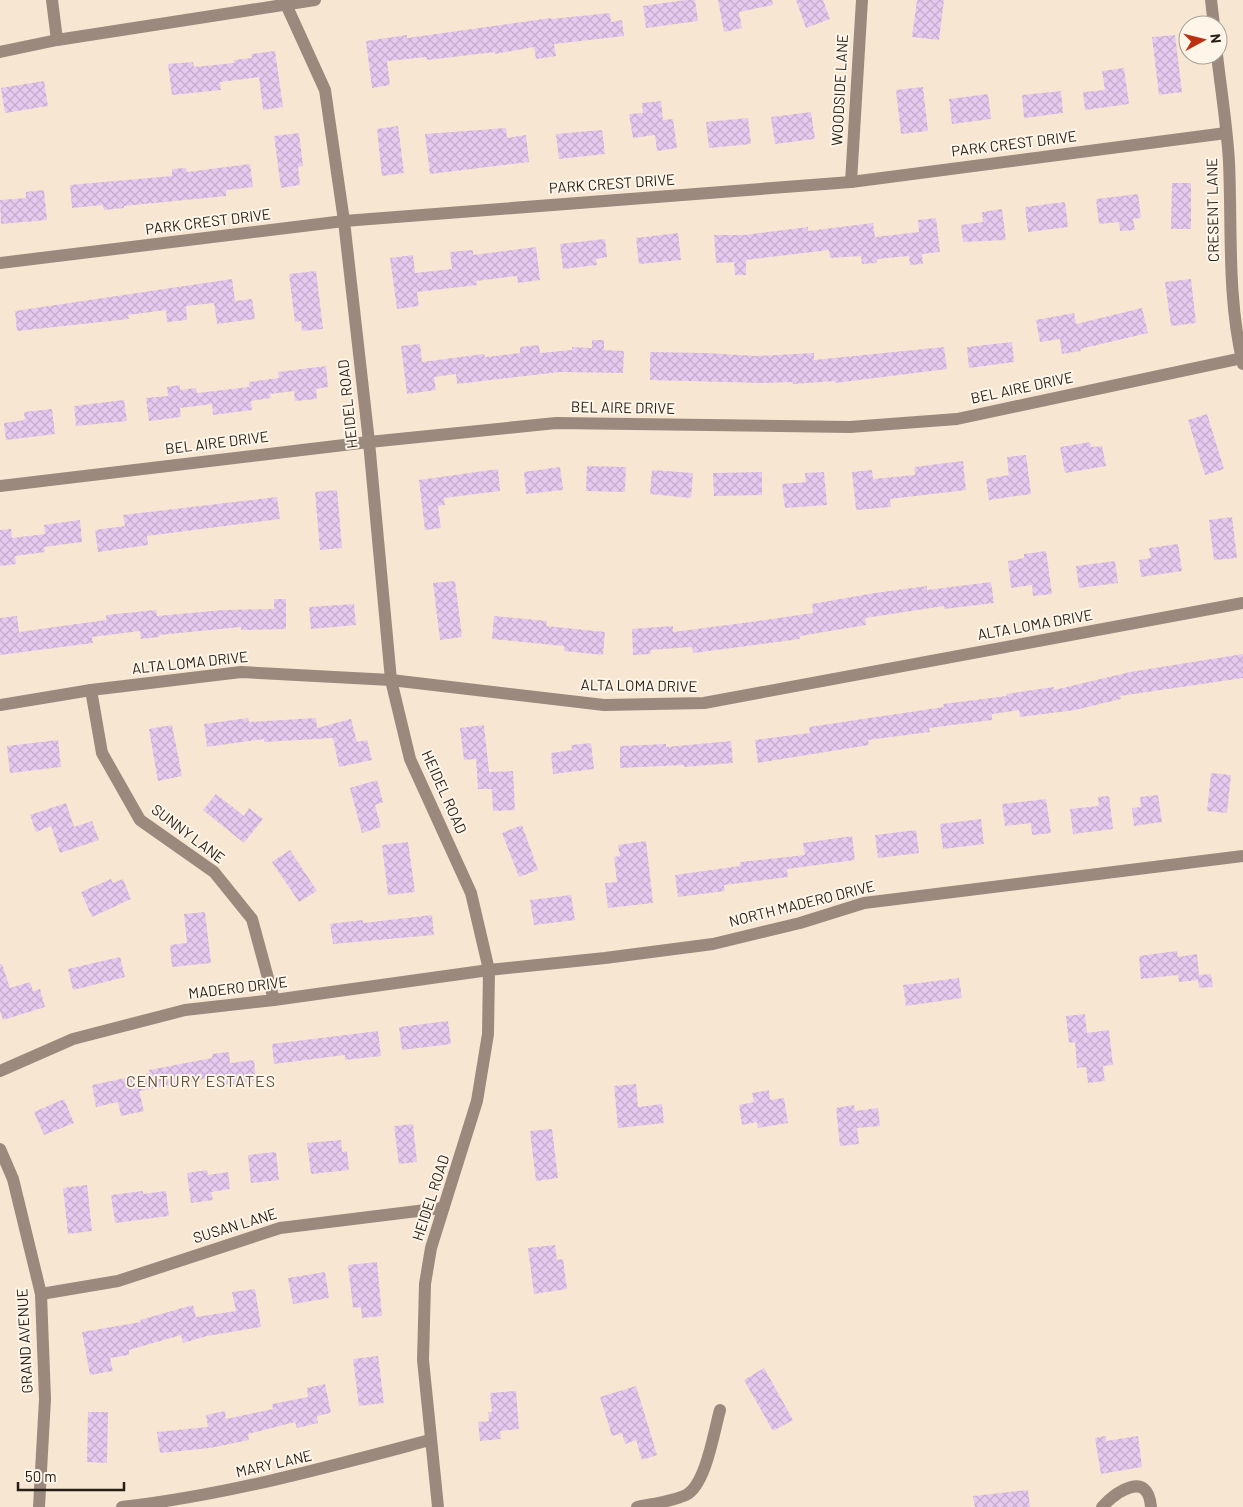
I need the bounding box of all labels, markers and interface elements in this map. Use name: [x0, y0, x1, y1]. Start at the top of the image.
north arrow: [1178, 15, 1228, 65]
text: N: [1207, 33, 1225, 44]
street label: WOODSIDE LANE: [827, 34, 851, 146]
street label: PARK CREST DRIVE: [950, 126, 1078, 160]
street label: CRESENT LANE: [1202, 158, 1222, 262]
street label: PARK CREST DRIVE: [548, 170, 676, 196]
street label: PARK CREST DRIVE: [144, 204, 272, 238]
street label: HEIDEL ROAD: [333, 359, 361, 450]
street label: BEL AIRE DRIVE: [969, 367, 1075, 407]
street label: BEL AIRE DRIVE: [571, 397, 675, 417]
street label: BEL AIRE DRIVE: [164, 427, 270, 457]
street label: ALTA LOMA DRIVE: [976, 605, 1094, 643]
street label: ALTA LOMA DRIVE: [131, 647, 249, 677]
street label: ALTA LOMA DRIVE: [581, 675, 698, 695]
street label: HEIDEL ROAD: [418, 747, 471, 836]
street label: SUNNY LANE: [148, 800, 229, 867]
street label: NORTH MADERO DRIVE: [727, 876, 877, 930]
street label: MADERO DRIVE: [187, 972, 288, 1002]
district label: CENTURY ESTATES: [126, 1071, 276, 1090]
street label: HEIDEL ROAD: [408, 1152, 452, 1243]
street label: SUSAN LANE: [191, 1204, 279, 1246]
street label: GRAND AVENUE: [12, 1288, 36, 1394]
street label: MARY LANE: [234, 1446, 314, 1481]
scale bar: [18, 1460, 124, 1492]
text: 50 m: [25, 1467, 57, 1485]

